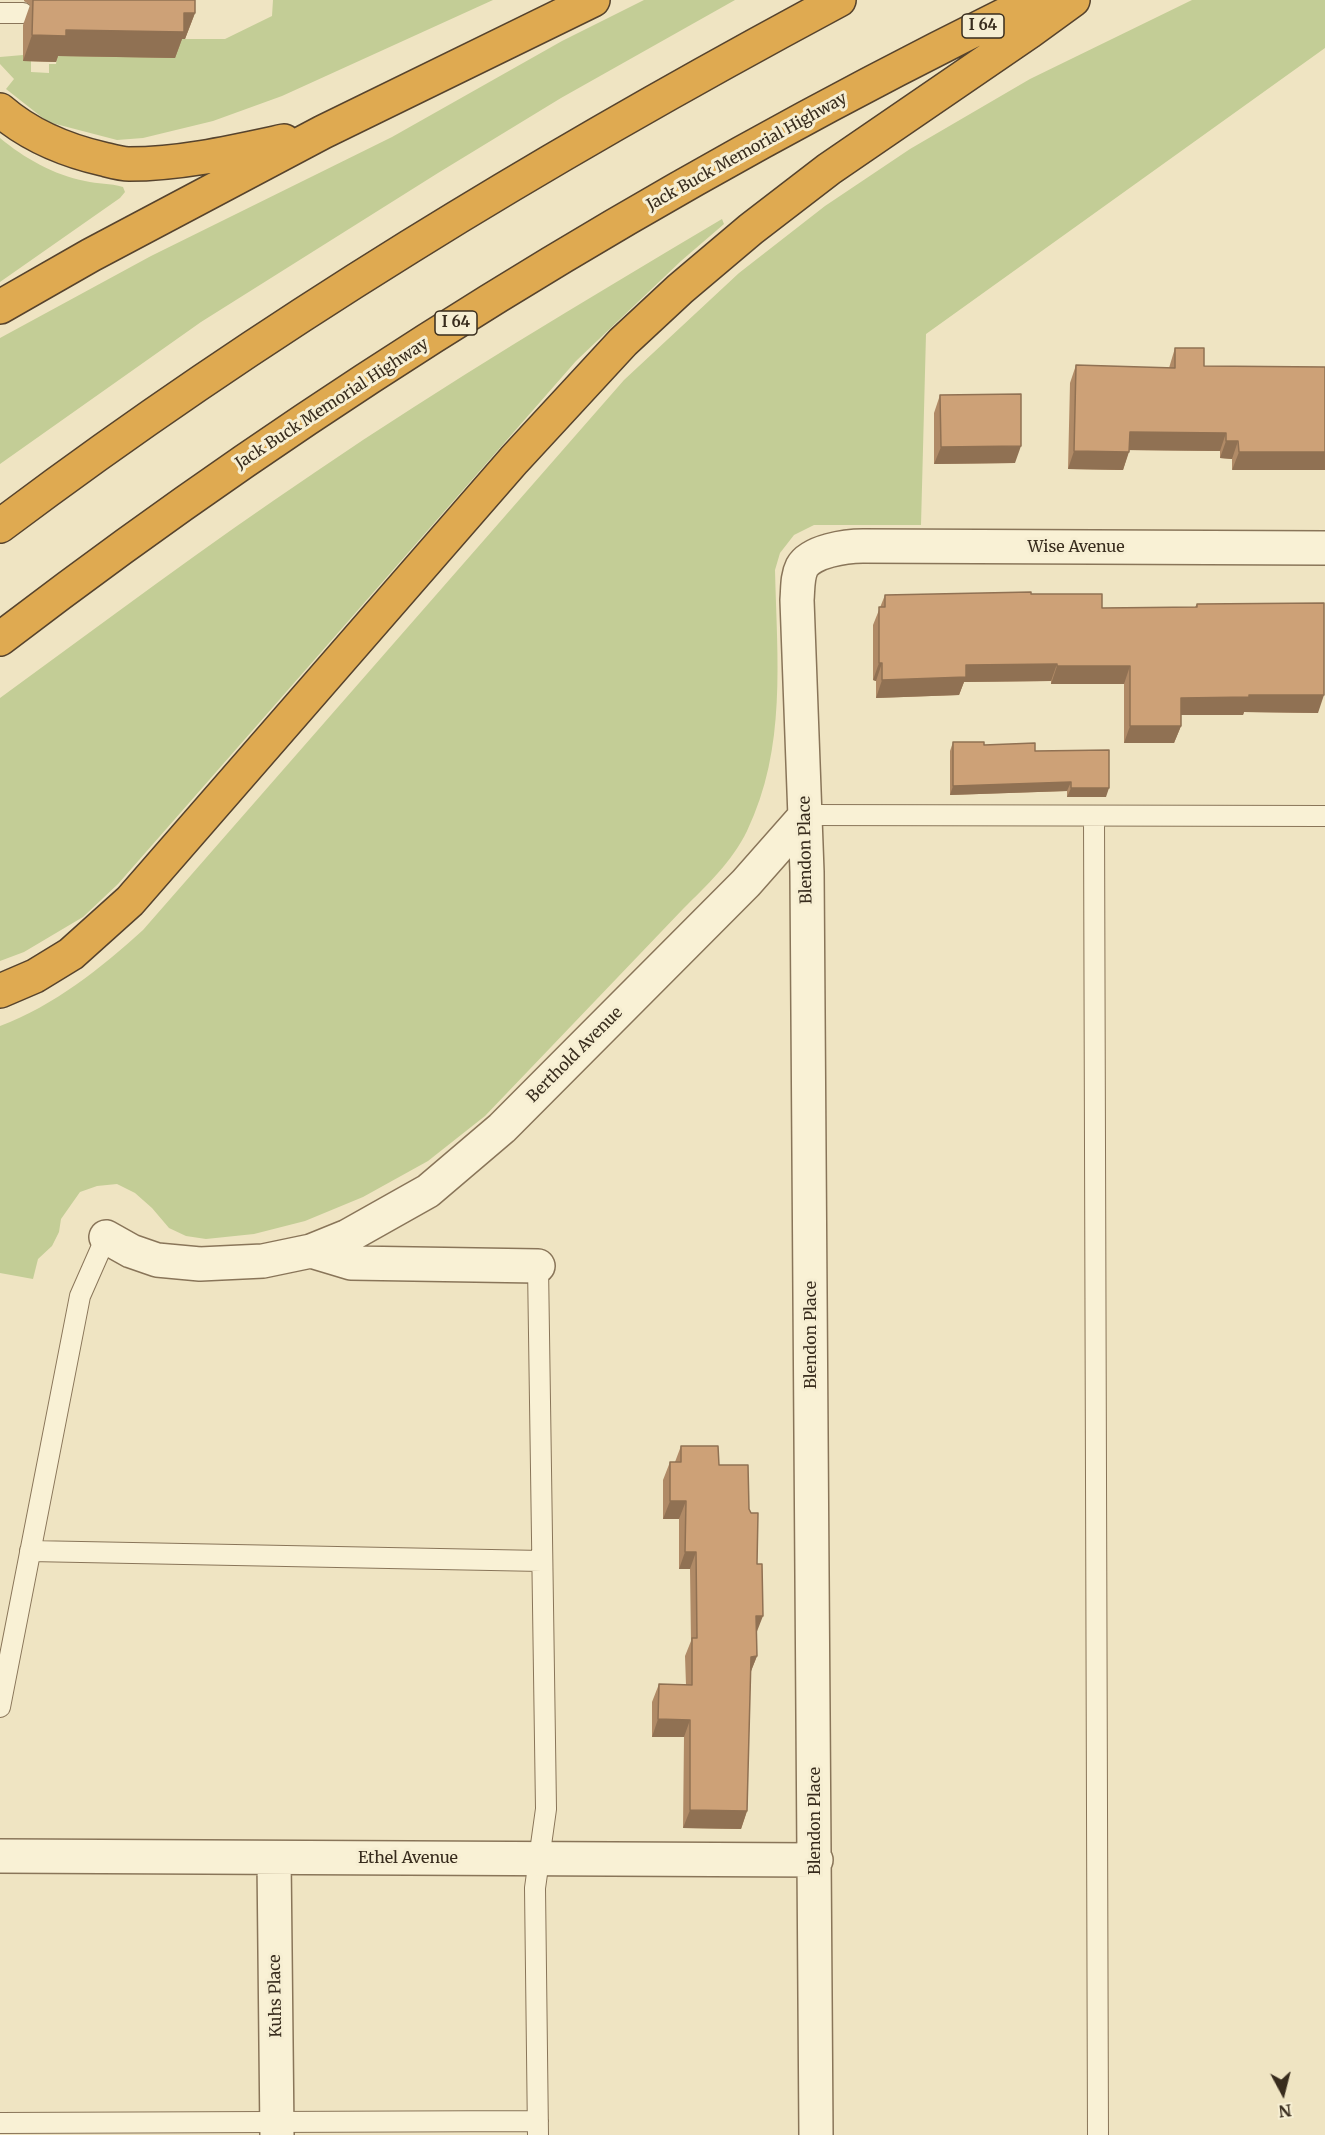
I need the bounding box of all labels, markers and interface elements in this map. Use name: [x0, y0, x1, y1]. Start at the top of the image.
road number: I 64: [962, 14, 1004, 38]
street label: Jack Buck Memorial Highway: [644, 89, 850, 215]
road number: I 64: [435, 311, 477, 335]
street label: Jack Buck Memorial Highway: [232, 334, 432, 474]
street label: Wise Avenue: [1027, 537, 1125, 557]
street label: Blendon Place: [795, 796, 817, 904]
street label: Berthold Avenue: [523, 1003, 627, 1107]
street label: Blendon Place: [801, 1281, 821, 1389]
street label: Blendon Place: [805, 1767, 825, 1875]
street label: Ethel Avenue: [358, 1848, 458, 1868]
street label: Kuhs Place: [266, 1954, 286, 2038]
north arrow: [1253, 2063, 1313, 2123]
text: N: [1278, 2100, 1293, 2122]

